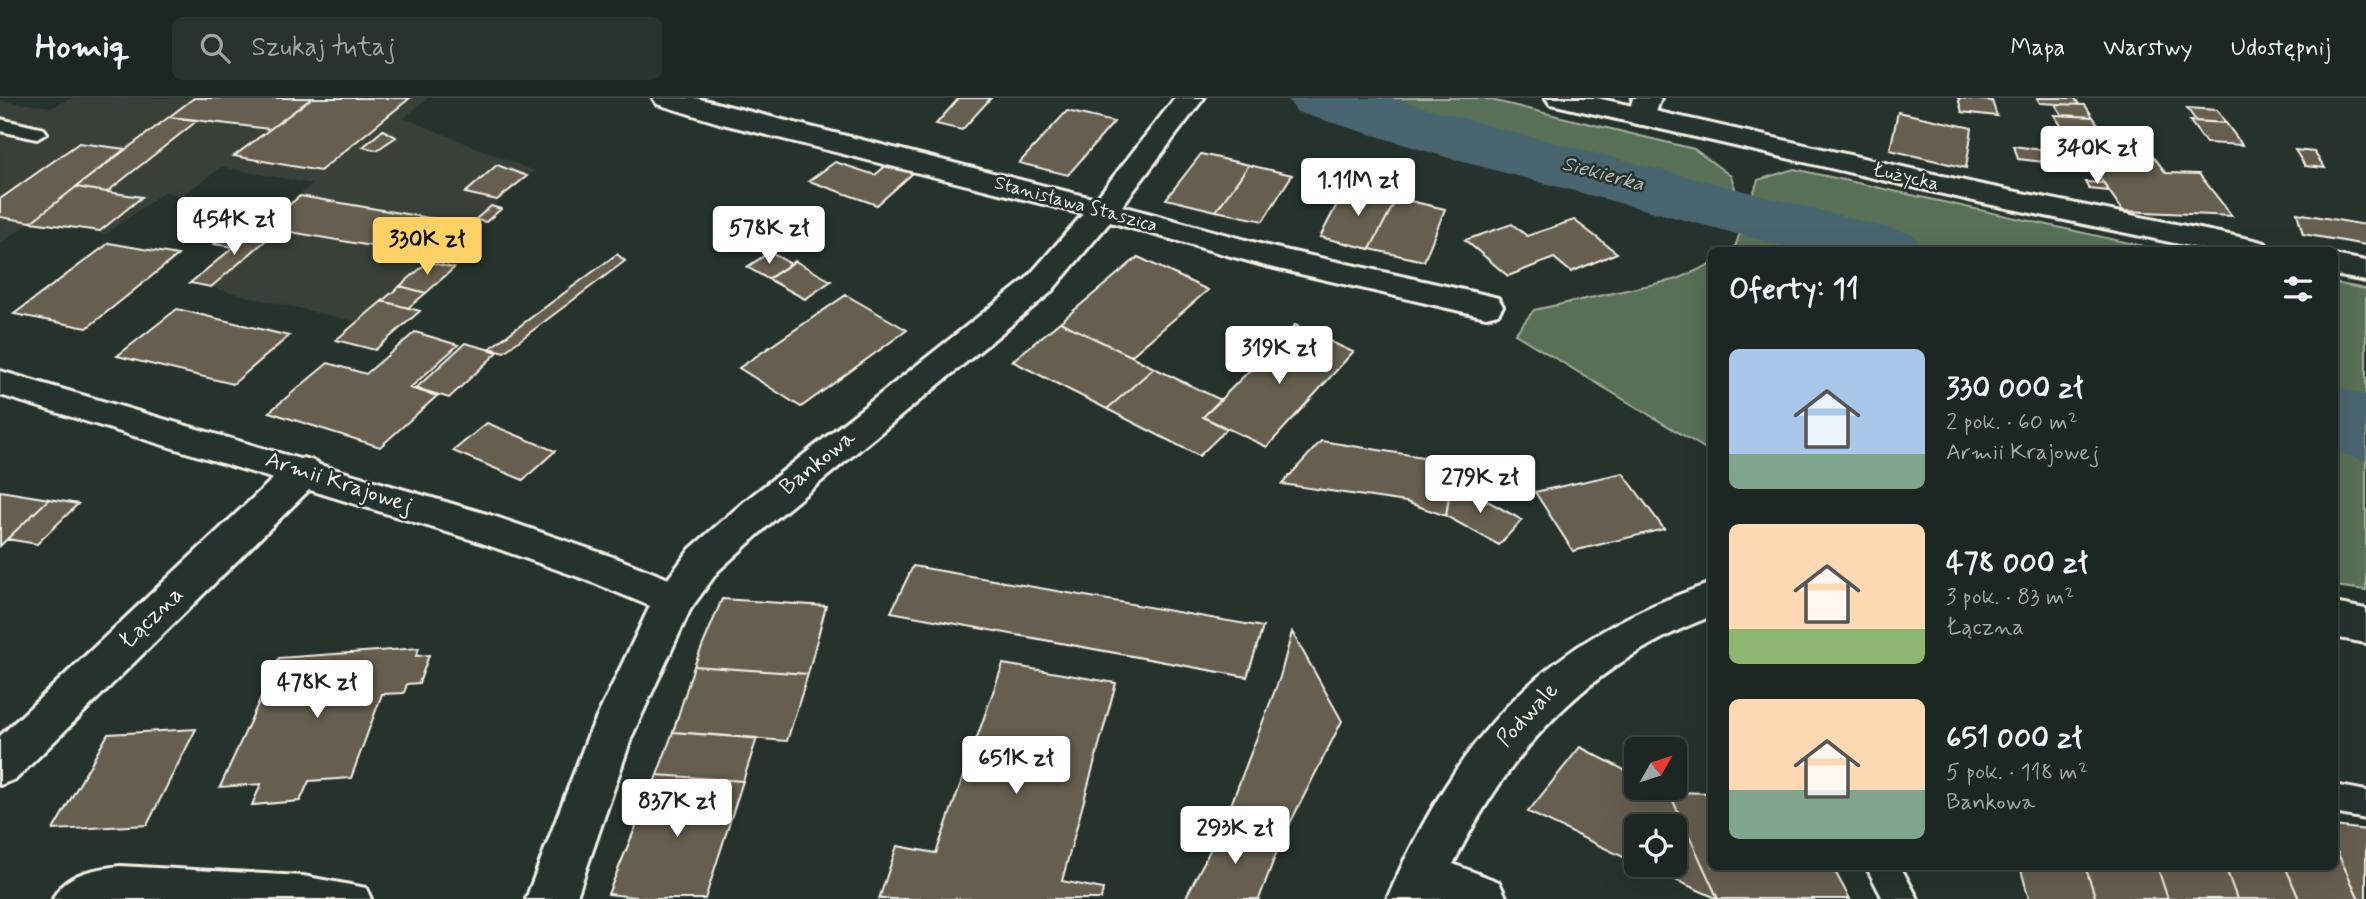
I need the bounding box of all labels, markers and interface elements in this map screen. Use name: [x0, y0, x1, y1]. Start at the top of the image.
search box: [172, 17, 662, 80]
text: Homiq: [35, 26, 130, 70]
icon: search: [196, 29, 234, 67]
text: Szukaj tutaj: [252, 31, 395, 65]
text: Mapa: [2010, 33, 2065, 64]
text: Warstwy: [2103, 33, 2193, 64]
text: Udostępnij: [2231, 33, 2331, 64]
pin: 340K zł: [2032, 126, 2162, 186]
text: 340K zł: [2057, 134, 2137, 164]
water label: Siekierka: [1559, 150, 1647, 198]
street label: Łużycka: [1870, 157, 1942, 198]
pin: 1.11M zł: [1286, 158, 1430, 218]
text: 1.11M zł: [1317, 166, 1399, 196]
street label: Stanisława Staszica: [992, 170, 1160, 238]
pin: 454K zł: [169, 198, 299, 257]
text: 454K zł: [193, 205, 275, 235]
pin: 578K zł: [704, 206, 834, 266]
text: 578K zł: [729, 214, 809, 244]
pin: 330K zł: [362, 218, 492, 277]
text: 330K zł: [389, 225, 465, 255]
text: Oferty: 11: [1729, 270, 1859, 309]
icon: filters: [2279, 270, 2317, 308]
pin: 319K zł: [1214, 327, 1344, 386]
text: 319K zł: [1241, 334, 1317, 364]
text: 330 000 zł: [1946, 369, 2083, 408]
icon: home: [1785, 377, 1869, 461]
text: 2 pok. · 60 m²: [1946, 408, 2078, 438]
street label: Bankowa: [774, 423, 862, 503]
text: Armii Krajowej: [1946, 438, 2099, 468]
street label: Armii Krajowej: [262, 445, 416, 521]
pin: 279K zł: [1415, 456, 1545, 515]
text: 279K zł: [1441, 463, 1519, 493]
text: 478 000 zł: [1946, 544, 2088, 583]
icon: home: [1785, 552, 1869, 636]
street label: Łączna: [113, 580, 191, 656]
text: 3 pok. · 83 m²: [1946, 583, 2075, 613]
text: Łączna: [1946, 613, 2024, 643]
pin: 478K zł: [252, 660, 382, 720]
text: 478K zł: [277, 668, 357, 698]
street label: Podwale: [1490, 676, 1566, 754]
text: 651 000 zł: [1946, 719, 2082, 758]
icon: home: [1785, 727, 1869, 811]
pin: 651K zł: [951, 736, 1081, 796]
north arrow: [1624, 737, 1687, 800]
map controls: [1624, 737, 1687, 877]
text: 651K zł: [978, 744, 1054, 774]
text: 5 pok. · 118 m²: [1946, 758, 2088, 788]
pin: 837K zł: [612, 780, 742, 839]
text: 837K zł: [638, 787, 716, 817]
text: Bankowa: [1946, 788, 2035, 818]
pin: 293K zł: [1170, 806, 1300, 866]
text: 293K zł: [1196, 814, 1274, 844]
button: locate: [1624, 814, 1687, 877]

